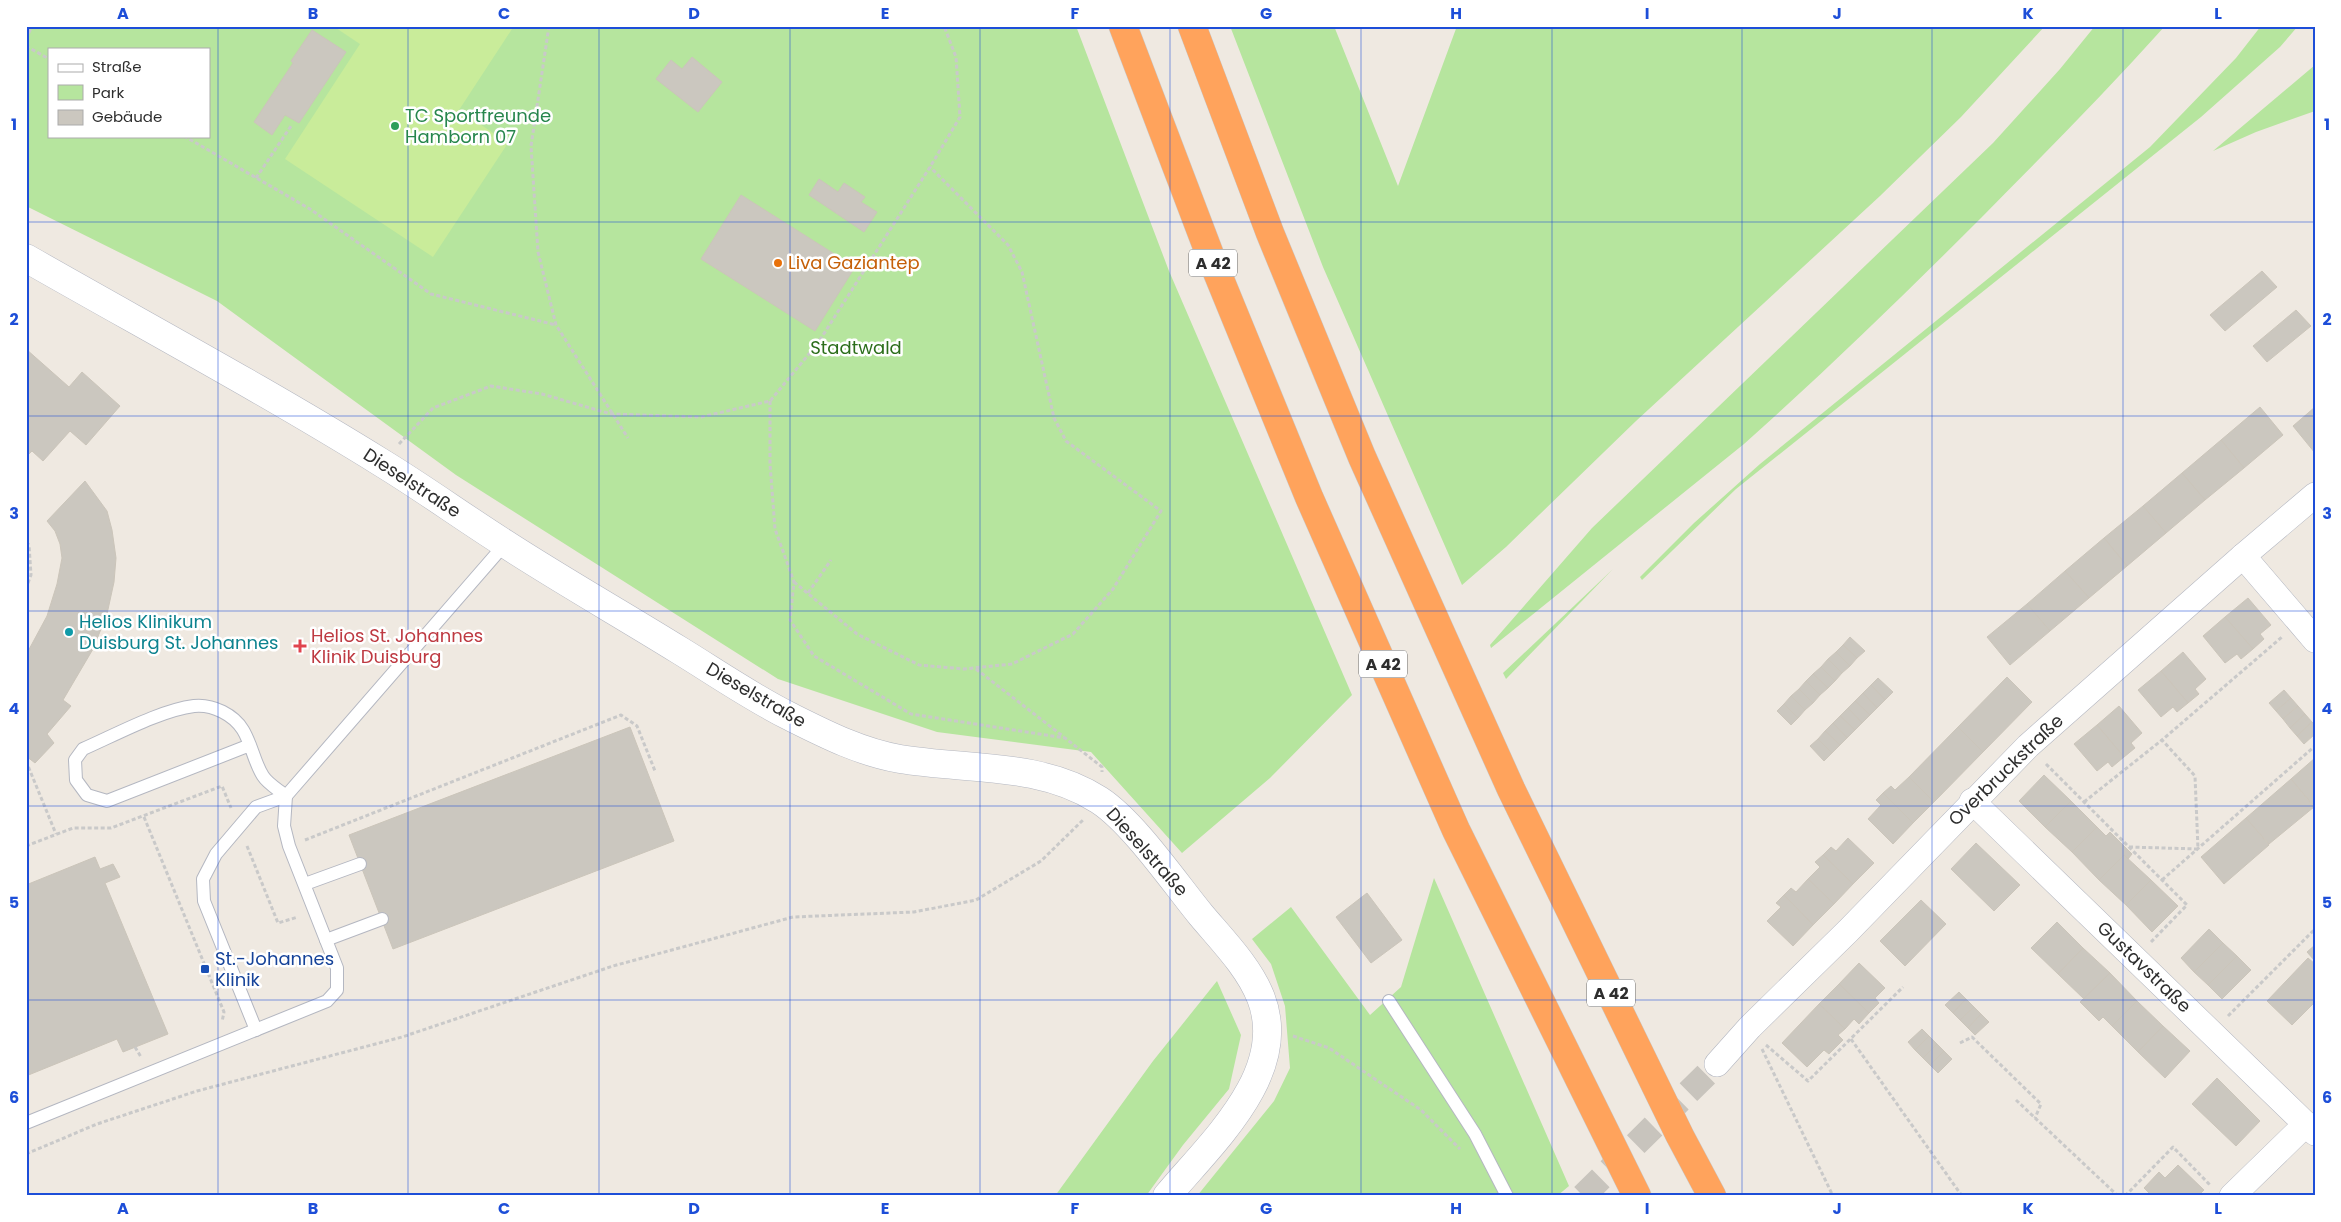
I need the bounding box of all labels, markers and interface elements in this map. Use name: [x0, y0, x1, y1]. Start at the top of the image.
text: A: [117, 2, 129, 25]
text: B: [308, 2, 318, 25]
text: C: [498, 2, 510, 25]
text: D: [688, 2, 700, 25]
text: E: [881, 2, 889, 25]
text: F: [1071, 2, 1080, 25]
text: G: [1260, 2, 1272, 25]
text: H: [1450, 2, 1462, 25]
text: I: [1645, 2, 1649, 25]
text: J: [1832, 2, 1842, 25]
text: K: [2022, 2, 2034, 25]
text: L: [2214, 2, 2222, 25]
legend: [48, 48, 210, 138]
text: Straße: [92, 56, 142, 77]
text: Park: [92, 82, 124, 103]
place label: TC Sportfreunde Hamborn 07: [405, 103, 551, 149]
text: Gebäude: [92, 106, 162, 127]
text: 1: [11, 113, 17, 136]
text: 1: [2324, 113, 2330, 136]
marker: TC Sportfreunde Hamborn 07: [389, 120, 401, 132]
place label: Liva Gaziantep: [788, 250, 920, 275]
road number: A 42: [1189, 250, 1237, 276]
marker: Liva Gaziantep: [772, 257, 784, 269]
text: 2: [9, 308, 19, 331]
text: 2: [2322, 308, 2332, 331]
park label: Stadtwald: [810, 335, 902, 360]
street label: Dieselstraße: [359, 442, 466, 523]
text: 3: [9, 502, 19, 525]
text: 3: [2322, 502, 2332, 525]
place label: Helios Klinikum Duisburg St. Johannes: [79, 609, 279, 655]
place label: Helios St. Johannes Klinik Duisburg: [311, 623, 483, 669]
marker: Helios Klinikum Duisburg St. Johannes: [63, 626, 75, 638]
marker: Helios St. Johannes Klinik Duisburg: [293, 639, 307, 653]
road number: A 42: [1359, 651, 1407, 678]
street label: Dieselstraße: [702, 656, 811, 733]
text: 4: [9, 697, 20, 720]
text: 4: [2322, 697, 2333, 720]
street label: Overbruckstraße: [1943, 708, 2069, 831]
street label: Dieselstraße: [1101, 802, 1194, 901]
text: 5: [9, 891, 19, 914]
text: 5: [2322, 891, 2332, 914]
street label: Gustavstraße: [2092, 915, 2197, 1018]
place label: St.-Johannes Klinik: [215, 946, 334, 992]
marker: St.-Johannes Klinik: [199, 963, 211, 975]
road number: A 42: [1587, 980, 1635, 1006]
text: 6: [9, 1086, 19, 1109]
text: 6: [2322, 1086, 2332, 1109]
text: A: [117, 1197, 129, 1220]
text: B: [308, 1197, 318, 1220]
text: C: [498, 1197, 510, 1220]
text: D: [688, 1197, 700, 1220]
text: E: [881, 1197, 889, 1220]
text: F: [1071, 1197, 1080, 1220]
text: G: [1260, 1197, 1272, 1220]
text: H: [1450, 1197, 1462, 1220]
text: I: [1645, 1197, 1649, 1220]
text: J: [1832, 1197, 1842, 1220]
text: K: [2022, 1197, 2034, 1220]
text: L: [2214, 1197, 2222, 1220]

